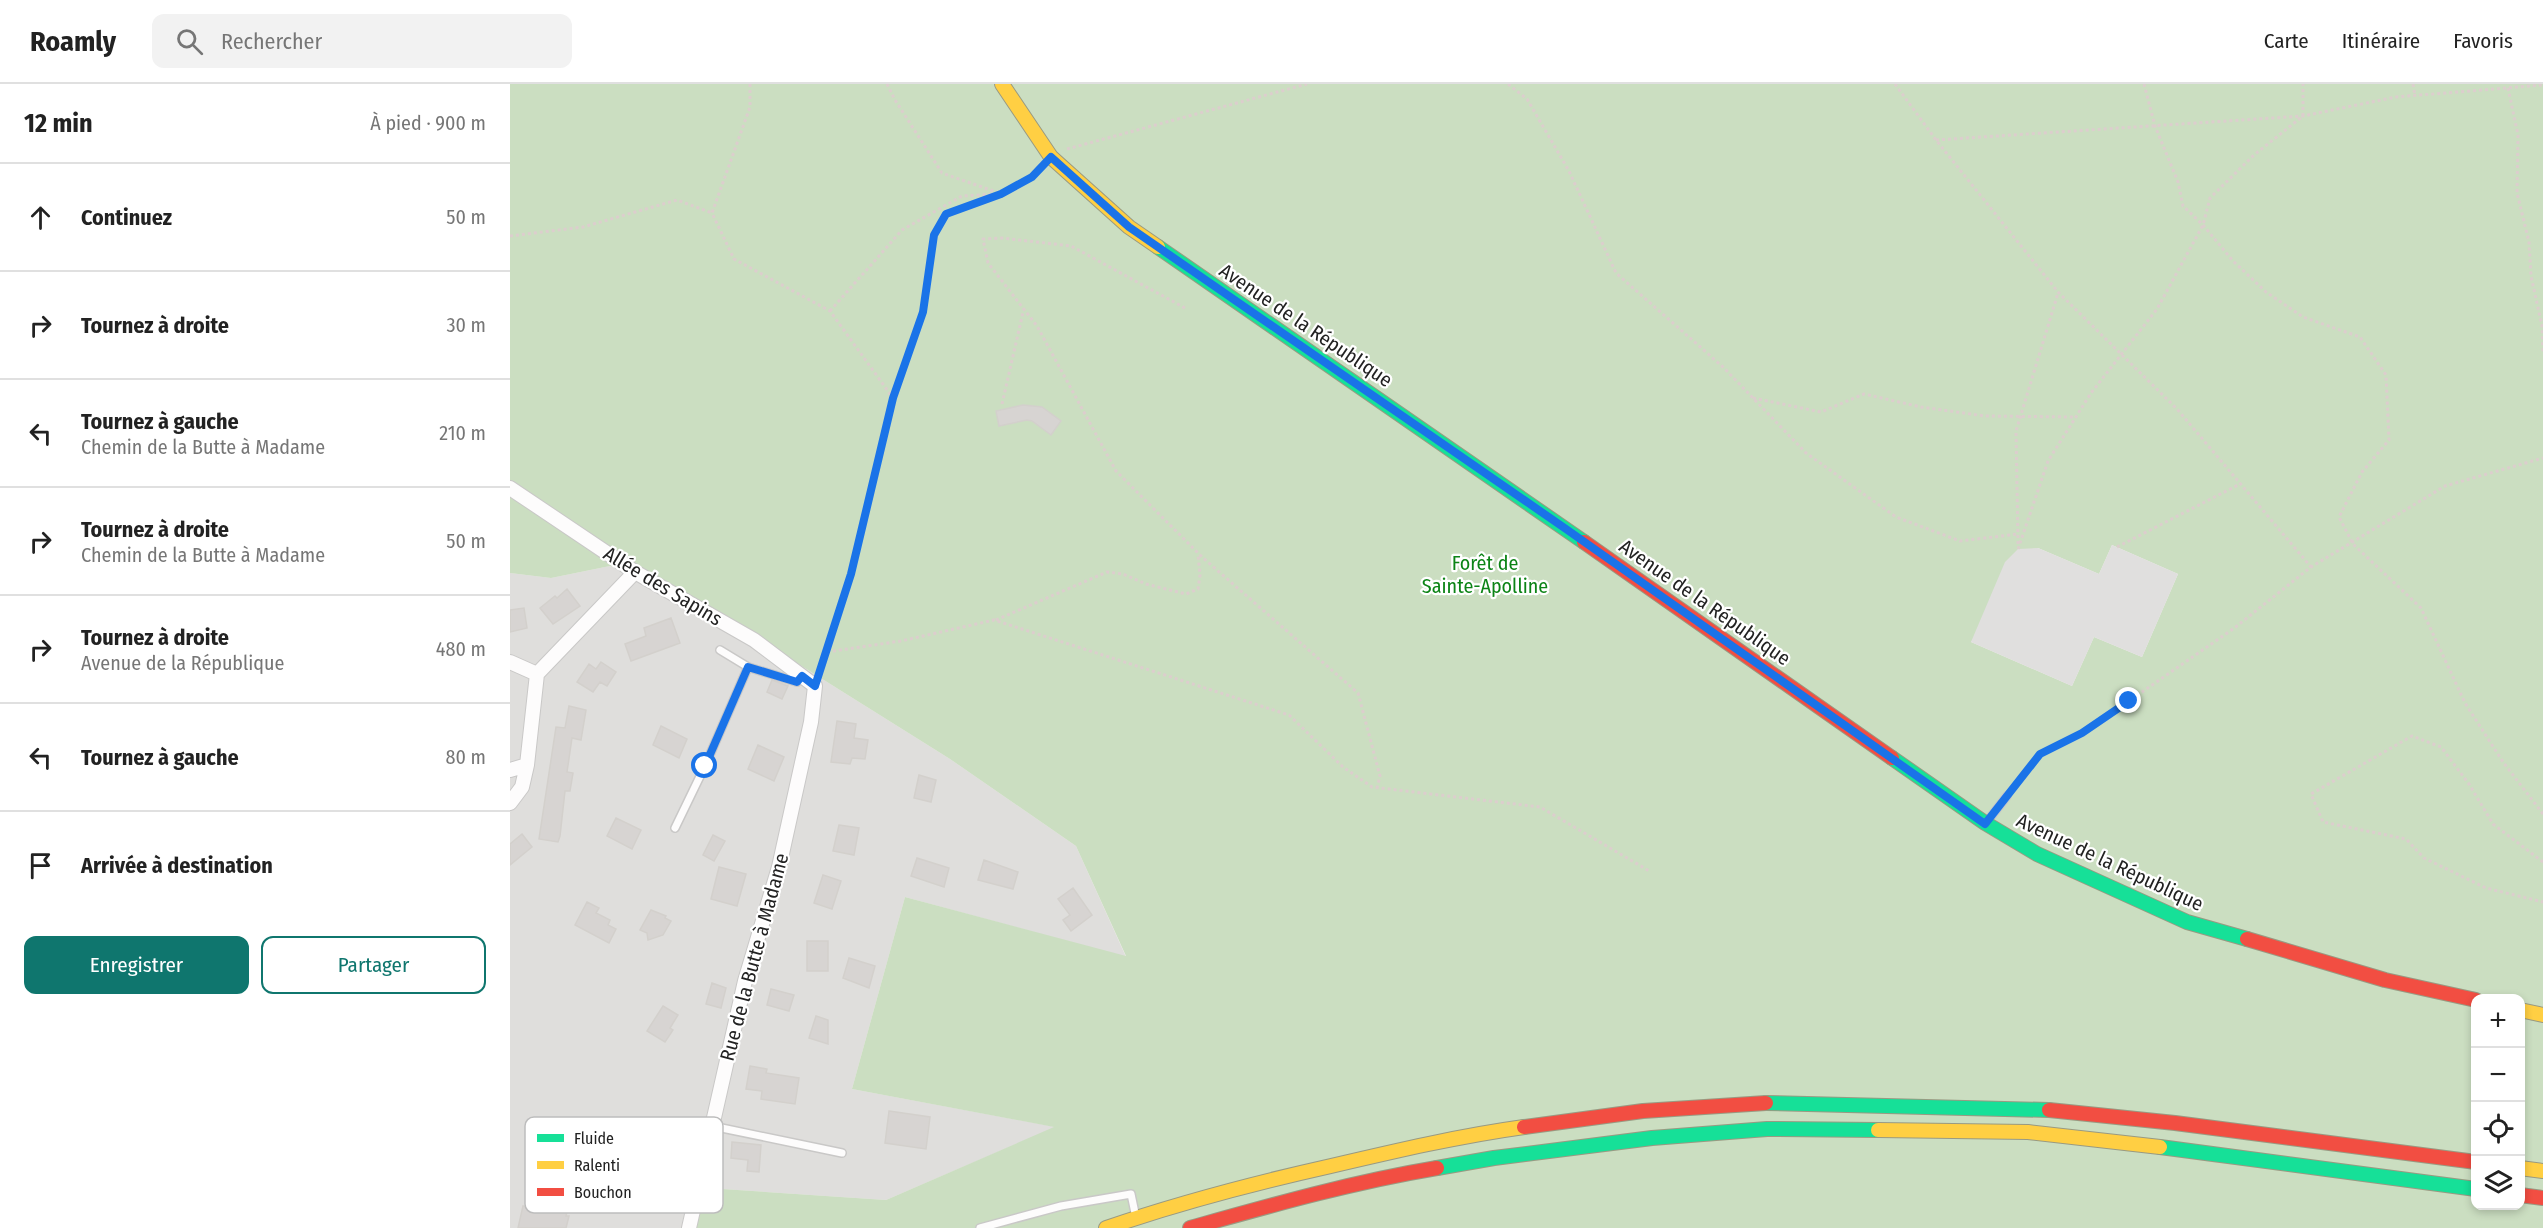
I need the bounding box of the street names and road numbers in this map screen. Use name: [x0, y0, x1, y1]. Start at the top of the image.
street label: Avenue de la République: [1215, 258, 1397, 392]
street label: Avenue de la République: [1615, 534, 1795, 670]
street label: Allée des Sapins: [599, 541, 727, 631]
street label: Avenue de la République: [2013, 808, 2207, 916]
street label: Rue de la Butte à Madame: [715, 851, 793, 1063]

